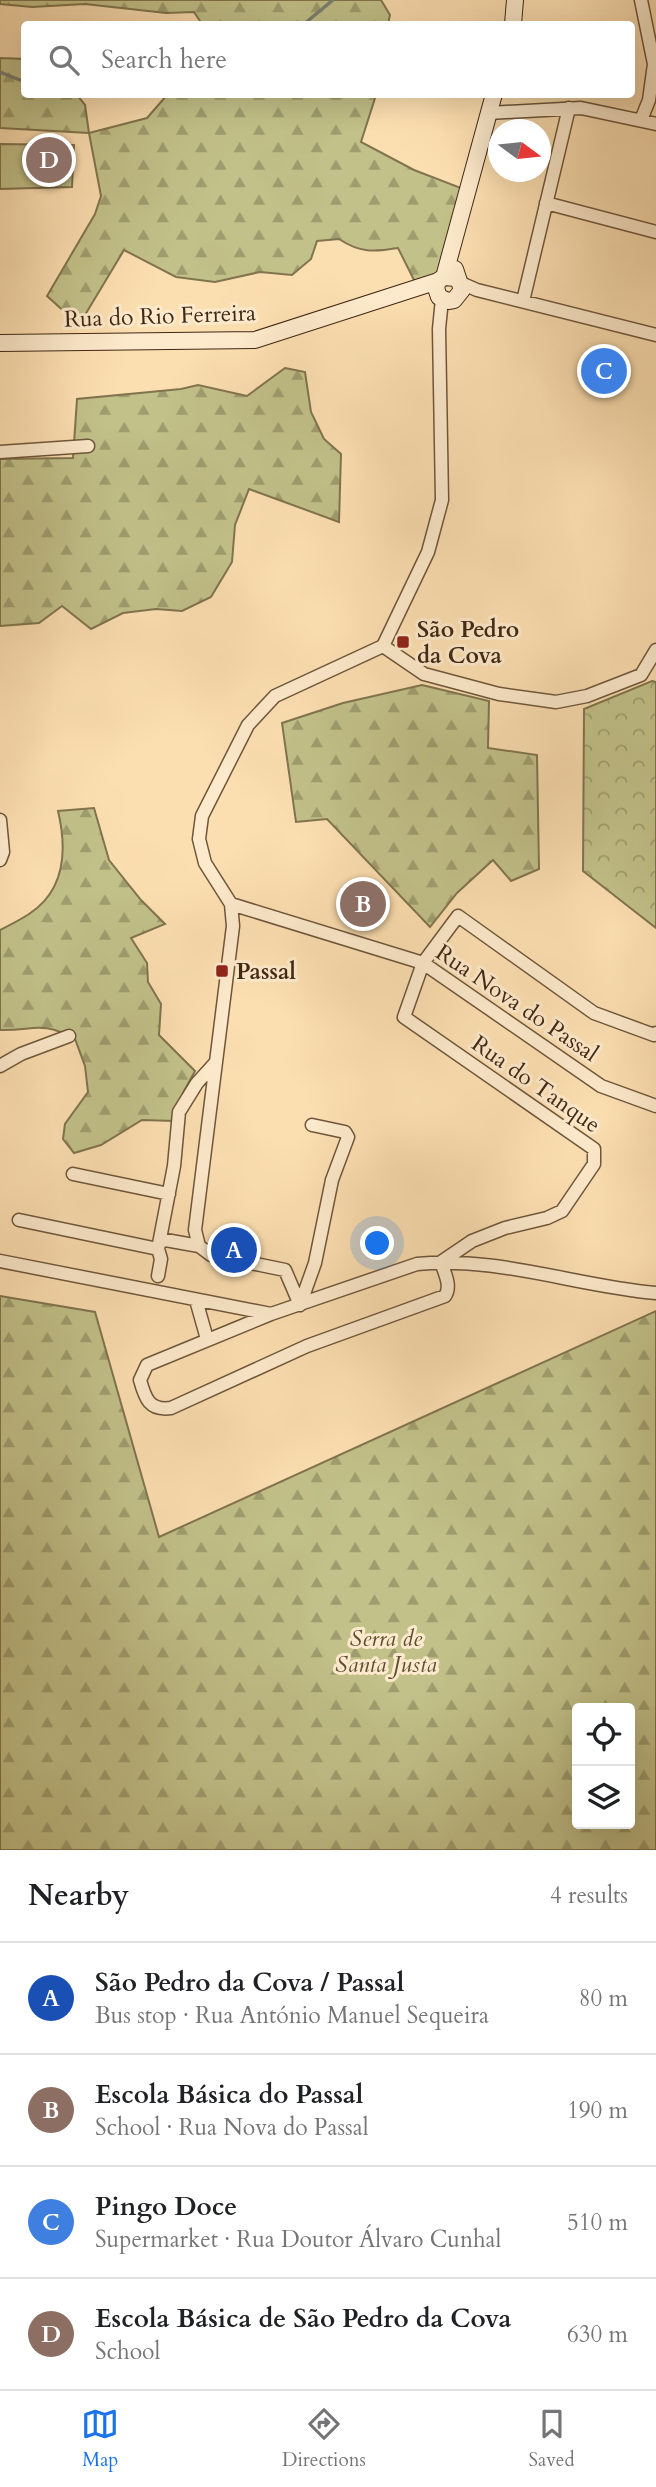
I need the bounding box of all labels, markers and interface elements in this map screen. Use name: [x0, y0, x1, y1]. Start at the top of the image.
search box: [21, 21, 635, 98]
icon: search: [45, 41, 83, 79]
text: Search here: [101, 42, 227, 77]
north arrow: [488, 119, 551, 182]
pin: D: [26, 134, 72, 186]
street label: Rua do Rio Ferreira: [63, 297, 257, 335]
pin: C: [581, 345, 627, 397]
place label: São Pedro da Cova: [417, 614, 519, 671]
marker: São Pedro da Cova: [395, 634, 411, 650]
pin: B: [340, 878, 386, 930]
street label: Rua Nova do Passal: [430, 937, 605, 1069]
place label: Passal: [236, 956, 296, 987]
marker: Passal: [214, 963, 230, 979]
street label: Rua do Tanque: [465, 1028, 607, 1140]
pin: A: [211, 1224, 257, 1276]
your location: [360, 1226, 394, 1260]
park label: Serra de Santa Justa: [335, 1623, 437, 1680]
map controls: [572, 1703, 635, 1829]
button: locate: [572, 1703, 635, 1766]
button: layers: [572, 1766, 635, 1829]
text: Nearby: [28, 1875, 129, 1916]
text: 4 results: [550, 1880, 628, 1911]
text: São Pedro da Cova / Passal: [95, 1965, 404, 2000]
text: A: [42, 1983, 60, 2014]
text: 80 m: [579, 1983, 628, 2014]
text: Bus stop · Rua António Manuel Sequeira: [95, 2000, 489, 2031]
text: Escola Básica do Passal: [95, 2077, 363, 2112]
text: B: [43, 2095, 59, 2126]
text: 190 m: [567, 2095, 628, 2126]
text: School · Rua Nova do Passal: [95, 2112, 369, 2143]
text: Pingo Doce: [95, 2189, 237, 2224]
text: C: [42, 2207, 60, 2238]
text: 510 m: [567, 2207, 628, 2238]
text: Supermarket · Rua Doutor Álvaro Cunhal: [95, 2224, 501, 2255]
text: Escola Básica de São Pedro da Cova: [95, 2301, 512, 2336]
text: D: [41, 2319, 61, 2350]
text: 630 m: [567, 2319, 628, 2350]
text: School: [95, 2336, 160, 2367]
tab: Map: [81, 2405, 119, 2473]
tab: Directions: [282, 2405, 366, 2473]
tab: Saved: [529, 2405, 575, 2473]

